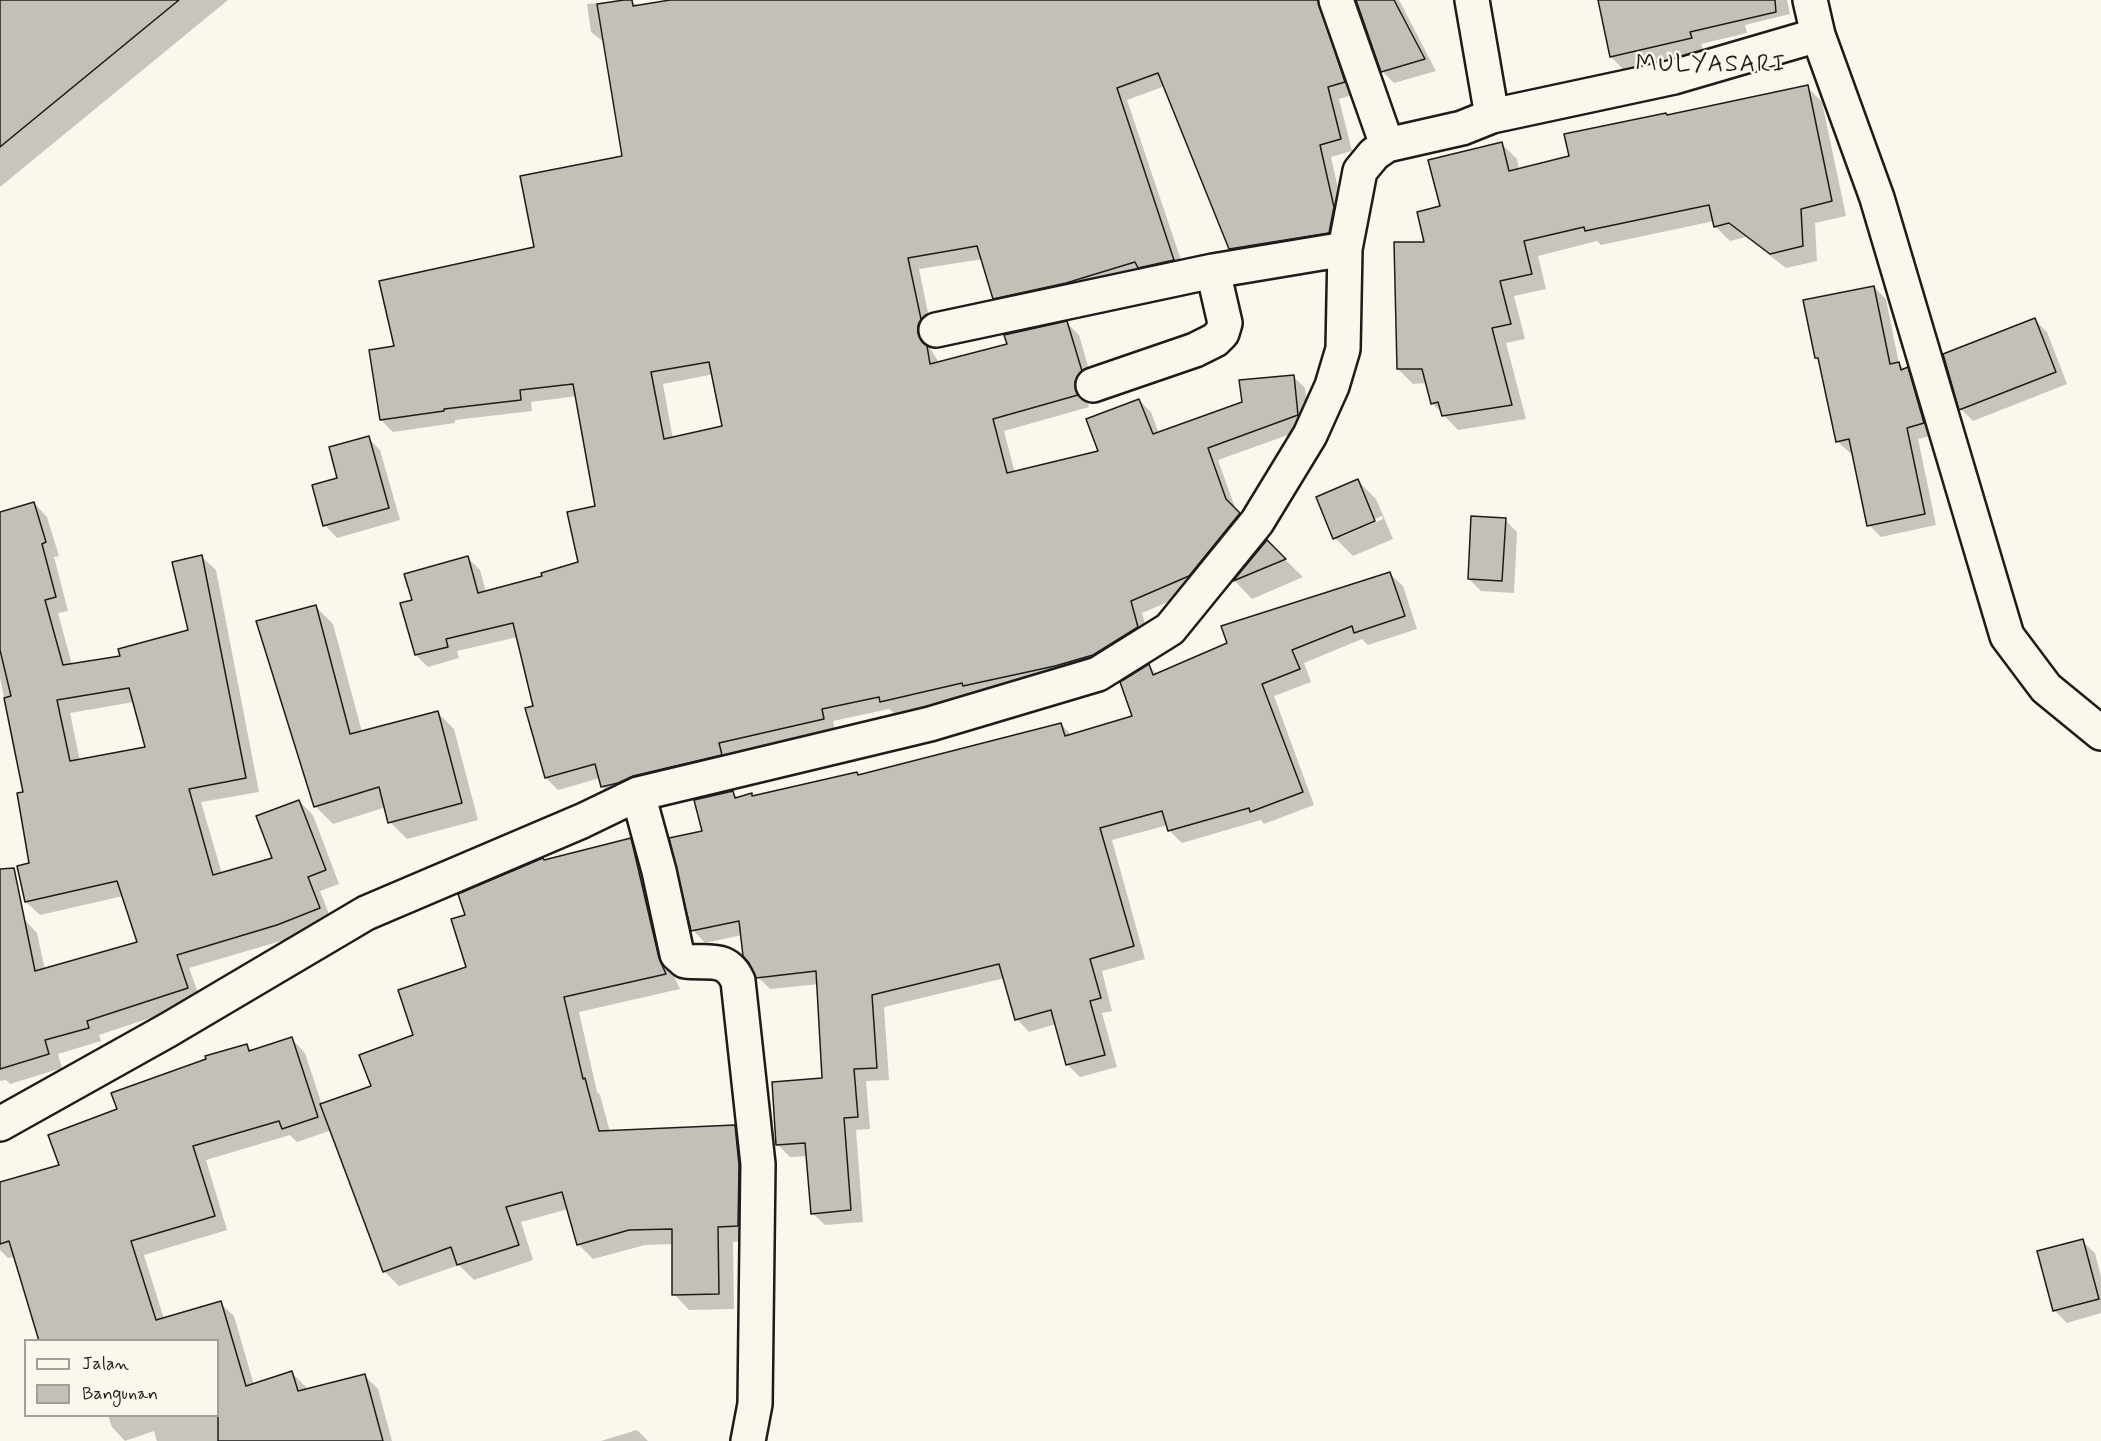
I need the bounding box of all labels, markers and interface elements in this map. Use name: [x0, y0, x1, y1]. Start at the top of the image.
district label: MULYASARI: [1638, 52, 1784, 80]
legend: [24, 1339, 219, 1417]
text: Jalan: [82, 1352, 129, 1376]
text: Bangunan: [82, 1382, 158, 1406]

